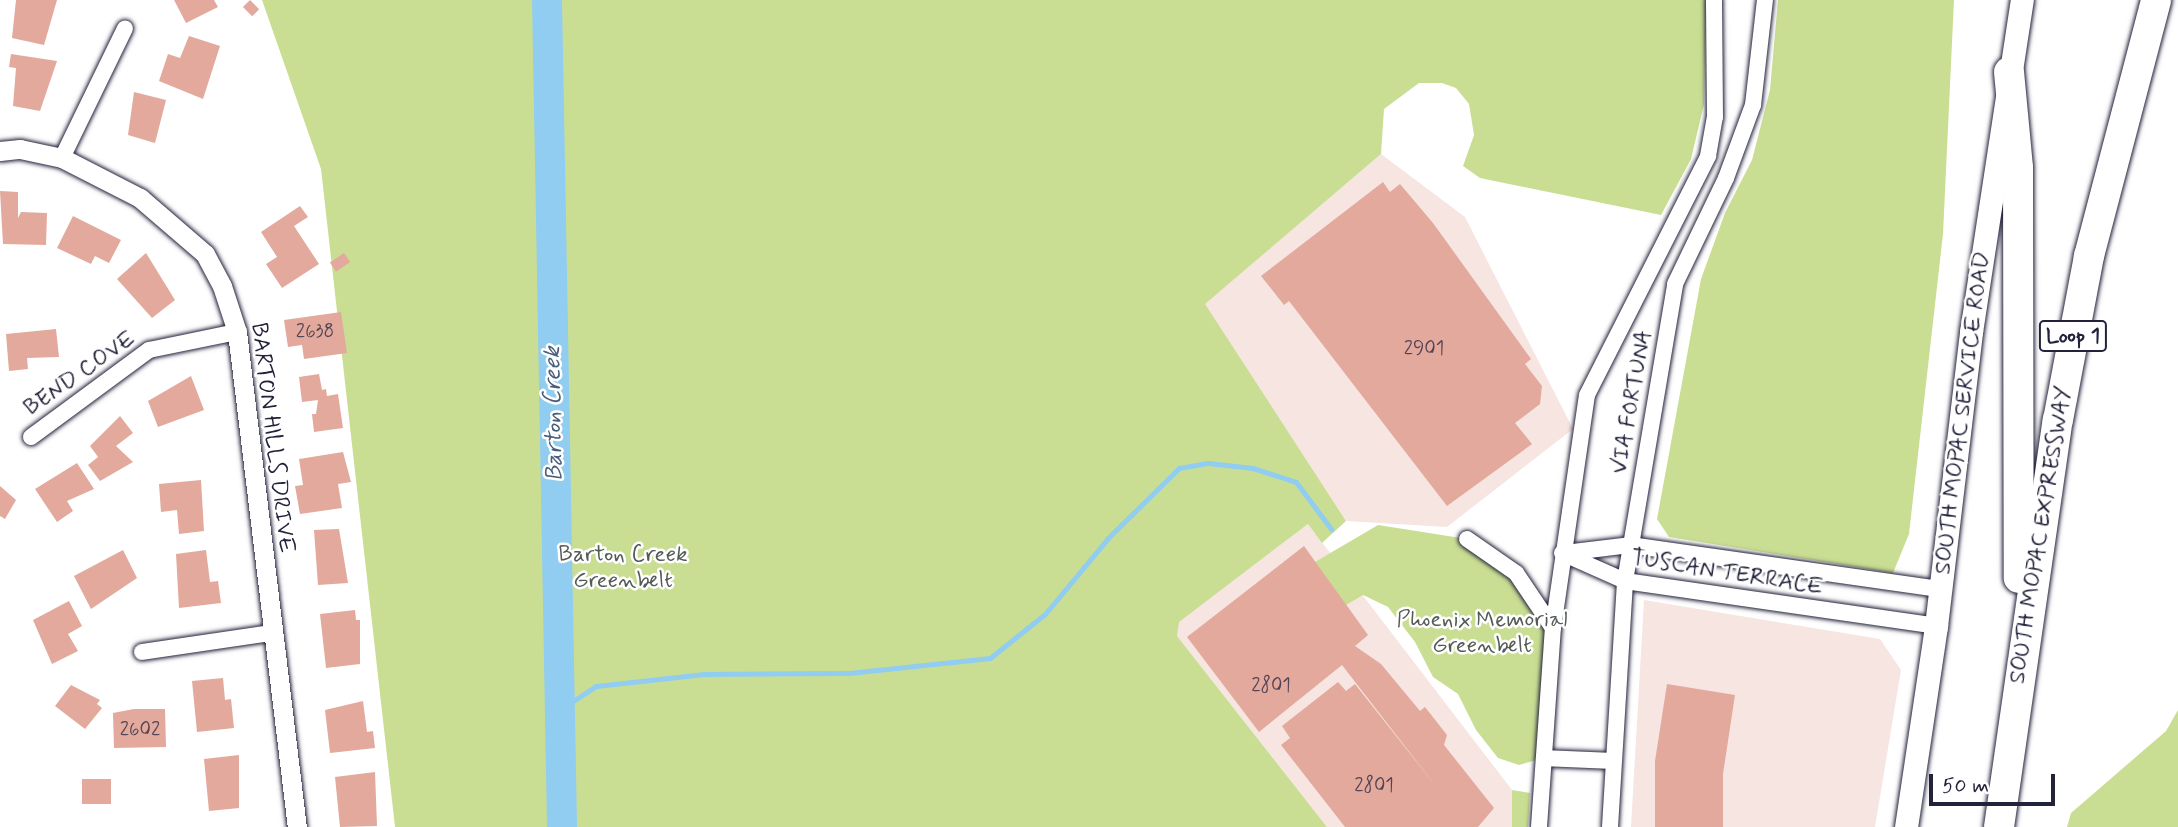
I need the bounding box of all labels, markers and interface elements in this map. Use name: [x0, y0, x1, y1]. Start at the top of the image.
street label: SOUTH MOPAC SERVICE ROAD: [1930, 251, 1996, 575]
street label: BARTON HILLS DRIVE: [244, 317, 300, 559]
road number: Loop 1: [2038, 318, 2108, 354]
house number: 2638: [296, 321, 334, 343]
street label: BEND COVE: [19, 326, 141, 422]
street label: VIA FORTUNA: [1606, 327, 1658, 477]
house number: 2901: [1404, 338, 1444, 360]
water label: Barton Creek: [538, 346, 570, 482]
street label: SOUTH MOPAC EXPRESSWAY: [2003, 382, 2079, 688]
park label: Barton Creek Greenbelt: [558, 541, 688, 595]
street label: TUSCAN TERRACE: [1632, 545, 1822, 601]
park label: Phoenix Memorial Greenbelt: [1393, 606, 1571, 660]
house number: 2801: [1251, 675, 1291, 697]
house number: 2602: [120, 719, 160, 741]
scale bar: [1933, 760, 2059, 804]
text: 50 m: [1942, 772, 1989, 800]
house number: 2801: [1354, 775, 1394, 797]

